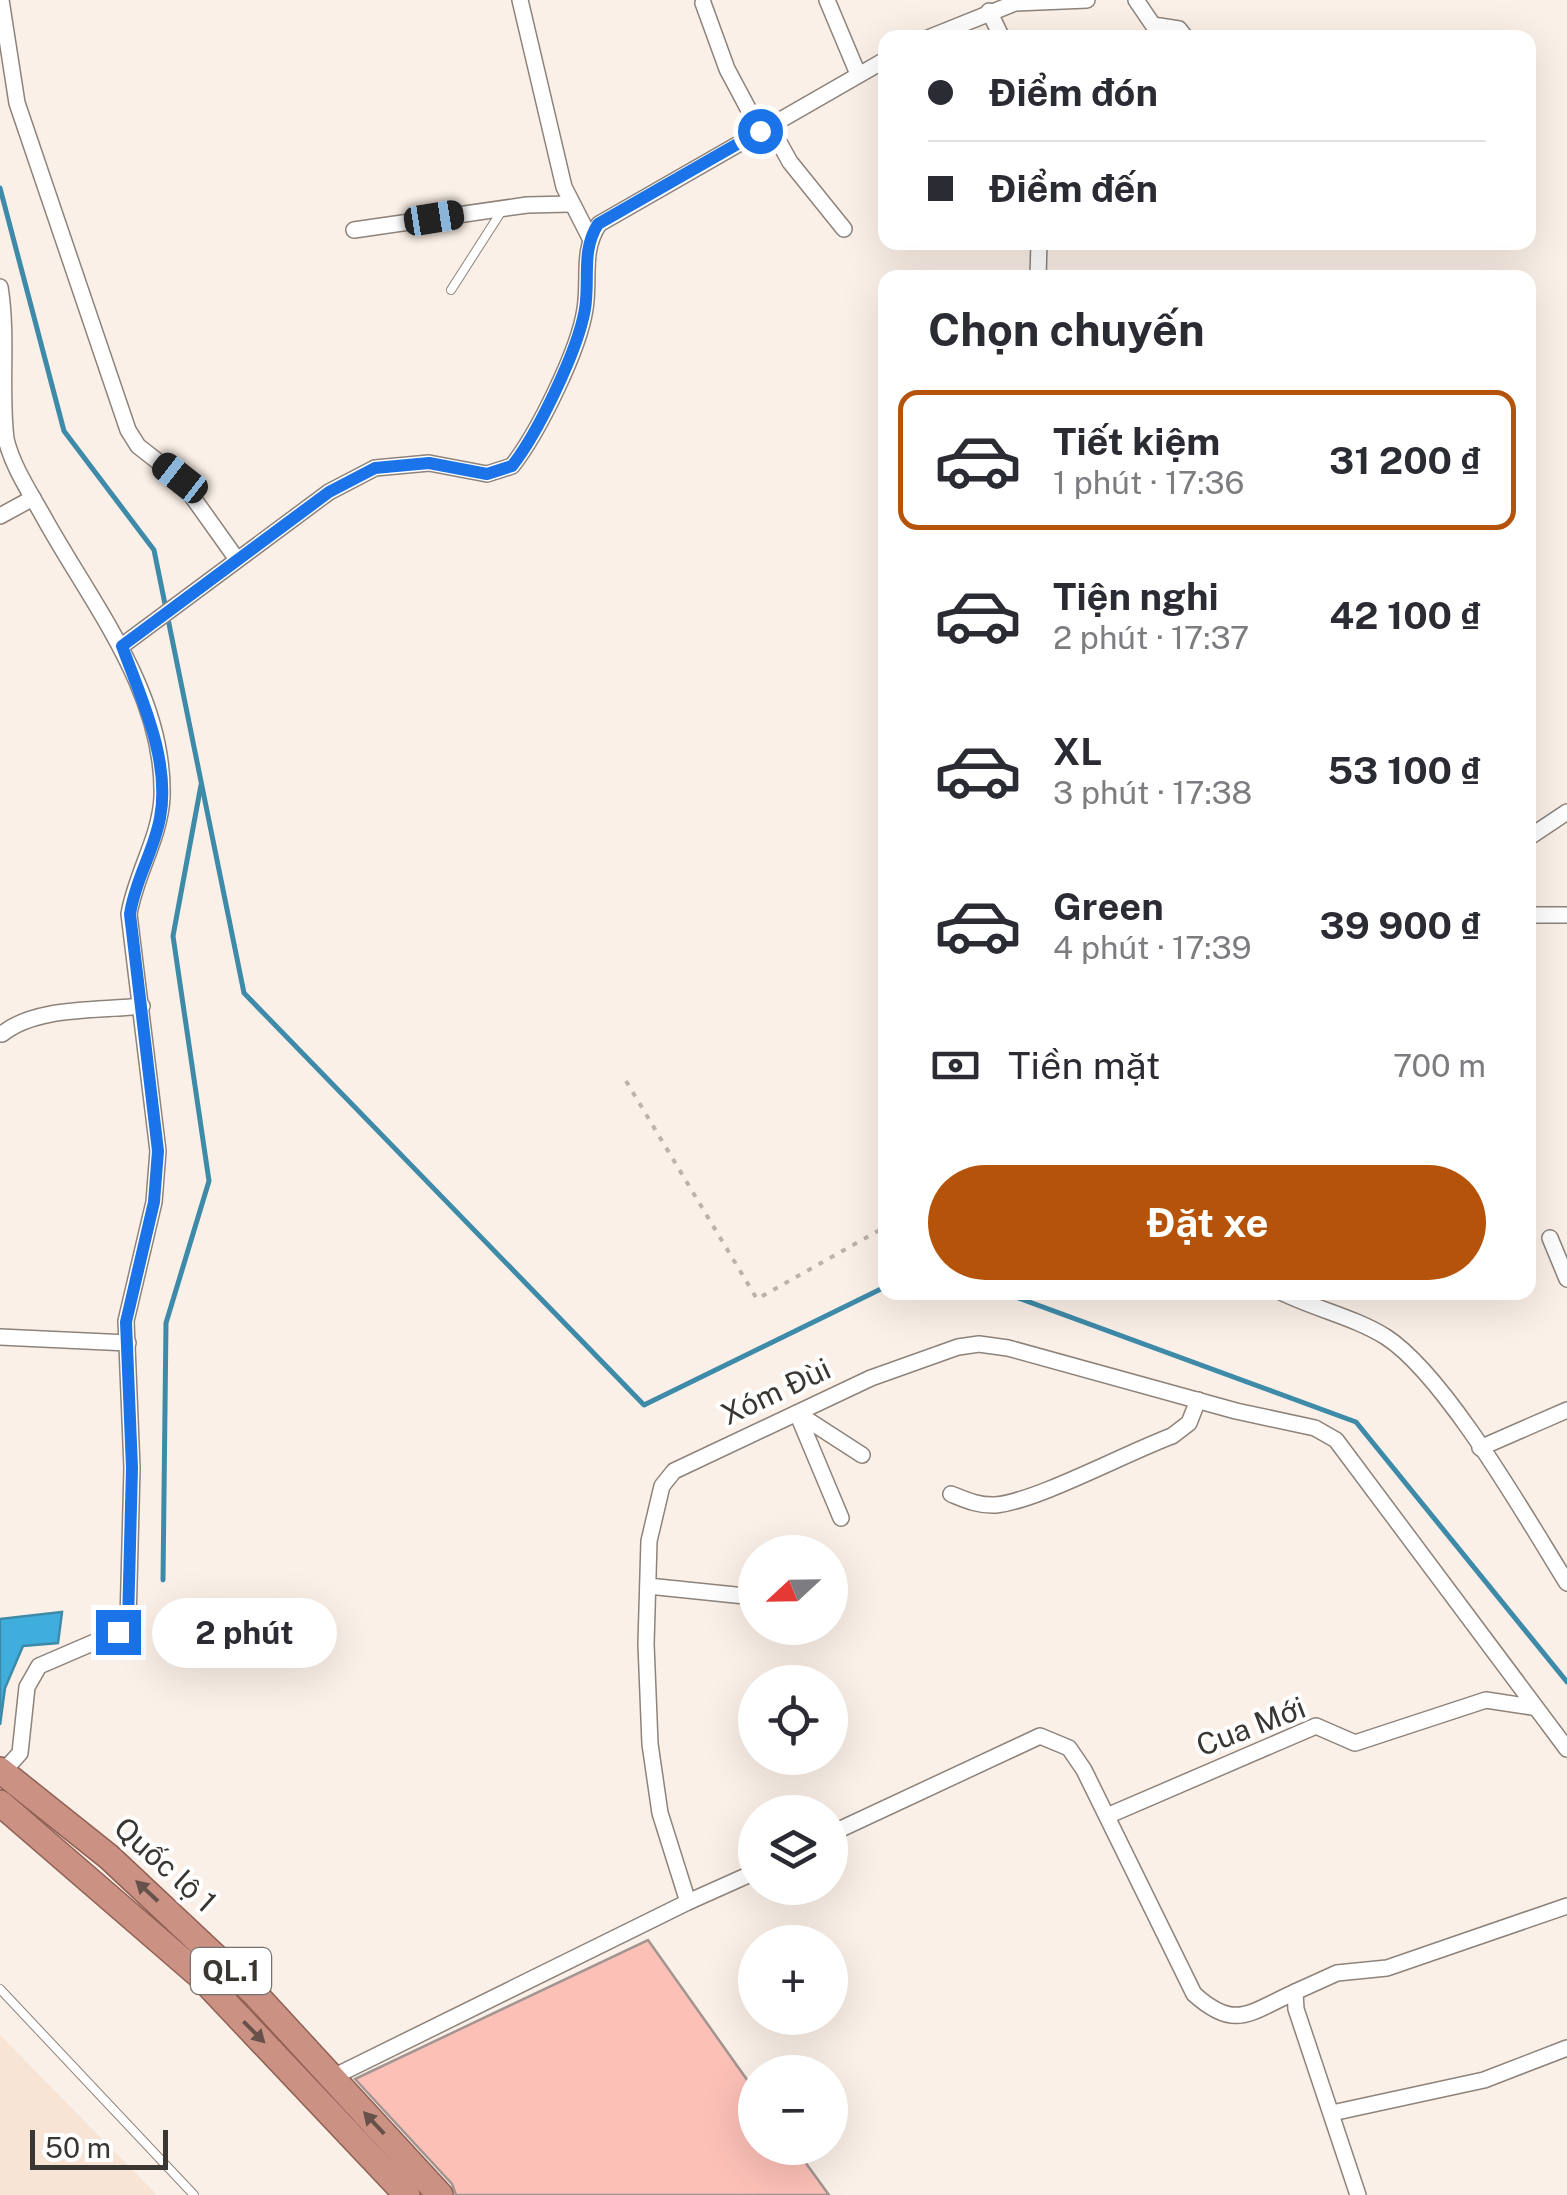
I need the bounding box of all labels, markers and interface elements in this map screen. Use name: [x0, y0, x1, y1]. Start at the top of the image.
text: Điểm đón: [988, 70, 1158, 115]
route start: [738, 109, 783, 154]
text: Điểm đến: [988, 166, 1158, 211]
car: [402, 198, 466, 238]
text: Chọn chuyến: [928, 303, 1205, 356]
icon: car: [933, 415, 1023, 505]
text: Tiết kiệm: [1053, 419, 1220, 464]
text: 31 200 ₫: [1329, 438, 1481, 483]
car: [147, 448, 213, 508]
text: 1 phút · 17:36: [1053, 464, 1244, 501]
icon: car: [933, 570, 1023, 660]
text: Tiện nghi: [1053, 574, 1219, 619]
text: 42 100 ₫: [1329, 593, 1481, 638]
text: 2 phút · 17:37: [1053, 619, 1249, 656]
icon: car: [933, 725, 1023, 815]
text: XL: [1053, 729, 1102, 774]
text: 53 100 ₫: [1327, 748, 1481, 793]
text: 3 phút · 17:38: [1053, 774, 1252, 811]
icon: car: [933, 880, 1023, 970]
text: Green: [1053, 884, 1164, 929]
text: 39 900 ₫: [1320, 903, 1481, 948]
text: 4 phút · 17:39: [1053, 929, 1252, 966]
icon: cash: [928, 1038, 983, 1093]
text: Tiền mặt: [1008, 1043, 1160, 1088]
text: 700 m: [1393, 1047, 1486, 1084]
button: Đặt xe: [928, 1165, 1486, 1280]
street label: Xóm Đùi: [715, 1350, 836, 1432]
north arrow: [738, 1535, 848, 1645]
map controls: [738, 1535, 848, 2165]
callout: 2 phút: [153, 1597, 338, 1667]
route end: [96, 1610, 141, 1655]
text: 2 phút: [195, 1614, 294, 1651]
button: locate: [738, 1665, 848, 1775]
street label: Cua Mới: [1191, 1689, 1310, 1763]
button: layers: [738, 1795, 848, 1905]
street label: Quốc lộ 1: [107, 1809, 224, 1919]
one-way arrow: [135, 1880, 159, 1903]
button: +: [738, 1925, 848, 2035]
road number: QL.1: [191, 1948, 271, 1994]
one-way arrow: [242, 2020, 265, 2044]
button: −: [738, 2055, 848, 2165]
one-way arrow: [363, 2111, 386, 2135]
scale bar: [30, 2125, 168, 2170]
text: 50 m: [45, 2131, 111, 2164]

